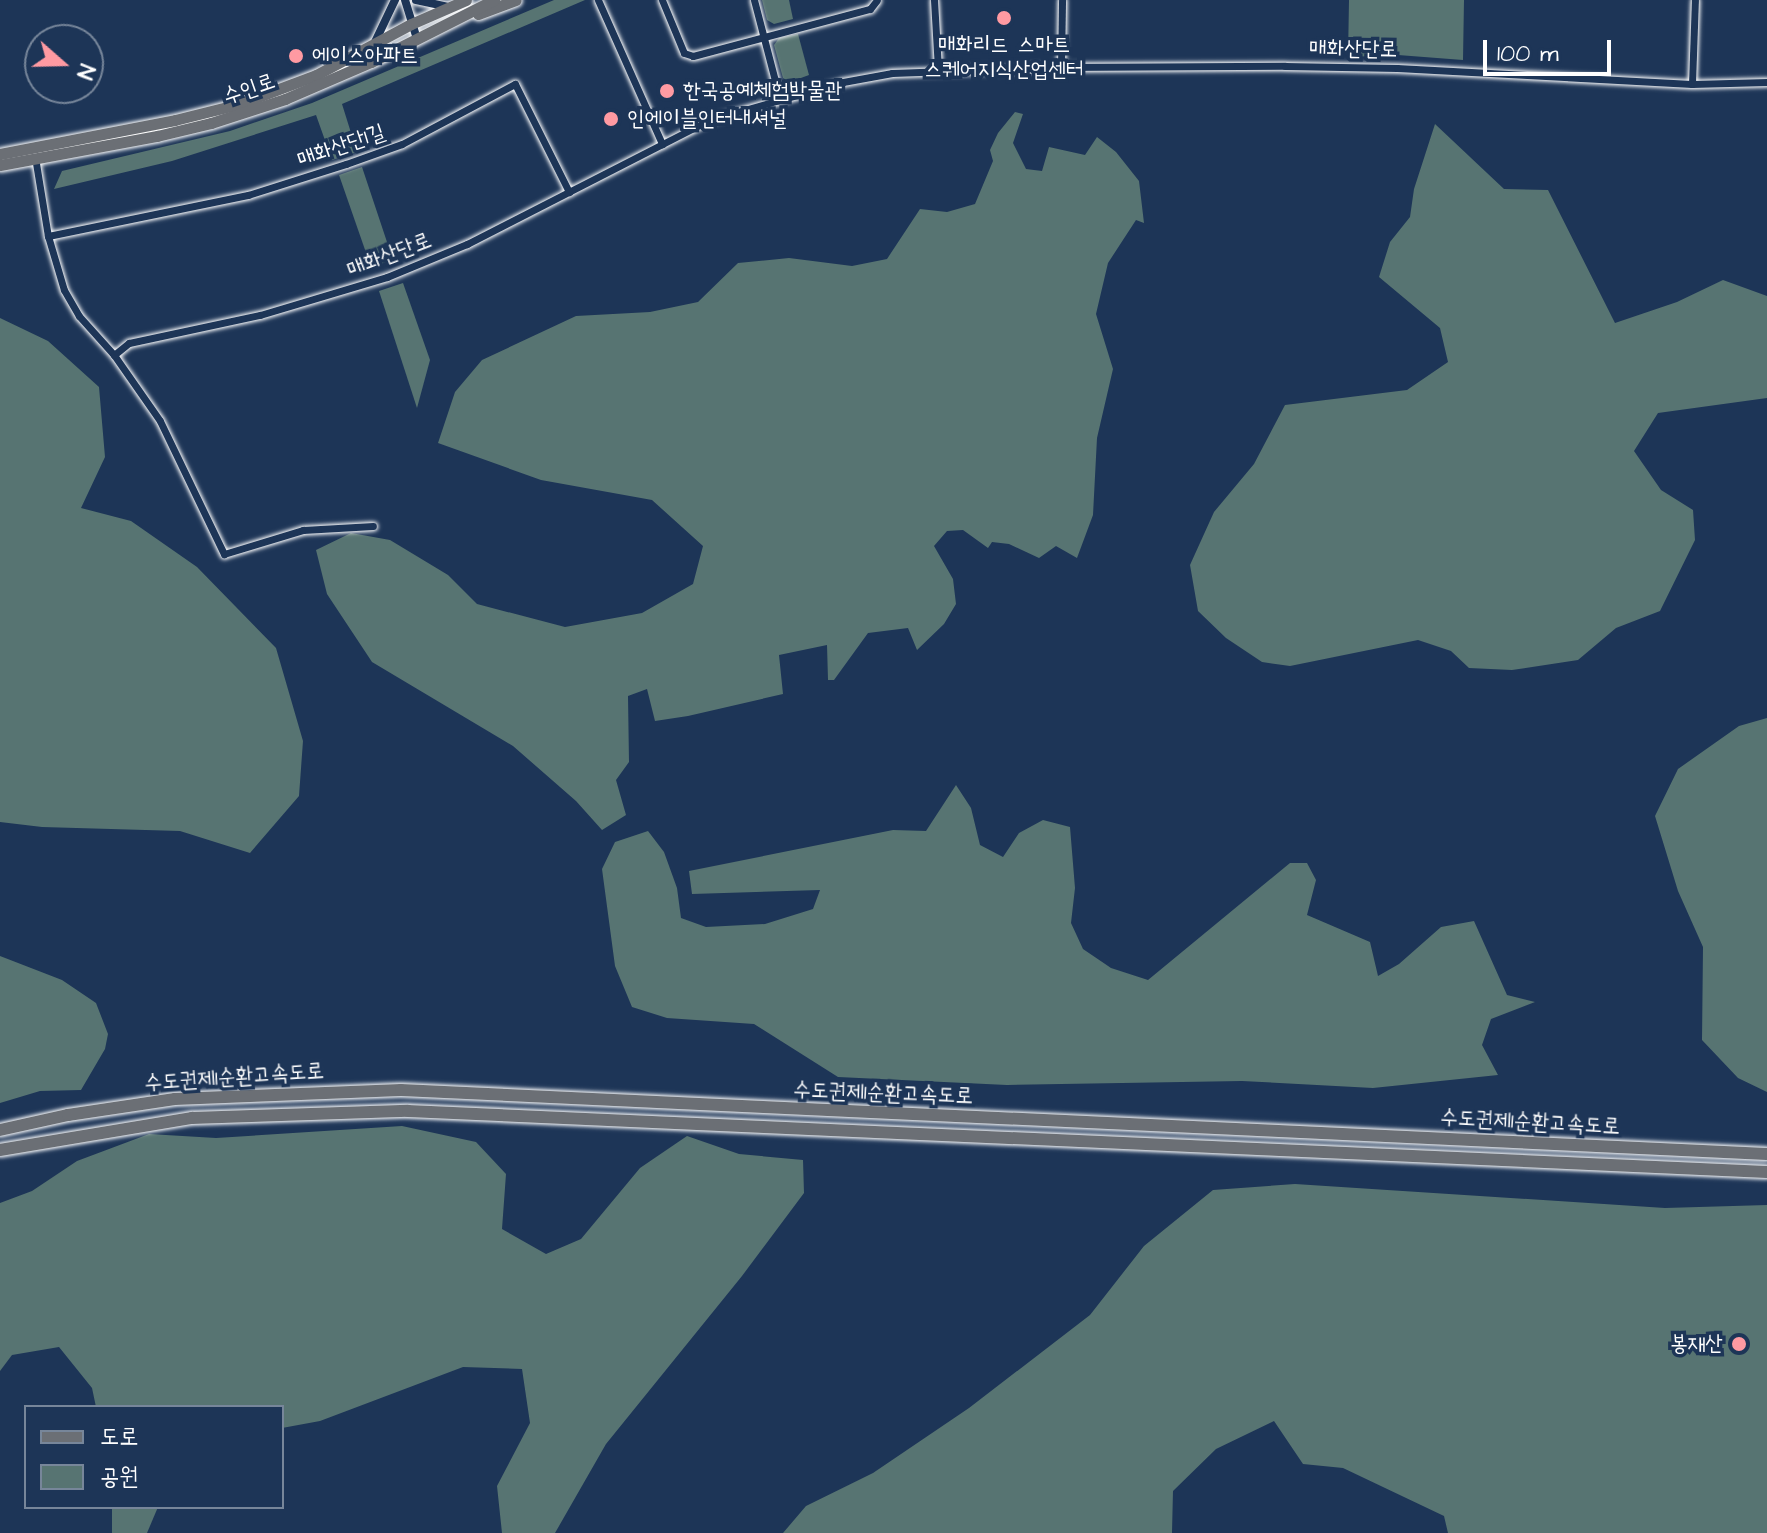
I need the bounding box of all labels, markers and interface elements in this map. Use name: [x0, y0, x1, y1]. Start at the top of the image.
marker: 매화리드 스마트 스퀘어지식산업센터: [995, 9, 1013, 27]
north arrow: [24, 24, 104, 104]
scale bar: [1487, 24, 1615, 74]
place label: 매화리드 스마트 스퀘어지식산업센터: [924, 31, 1084, 82]
street label: 매화산단로: [1309, 35, 1397, 63]
text: 100 m: [1497, 37, 1559, 71]
place label: 에이스아파트: [312, 43, 418, 69]
marker: 에이스아파트: [287, 47, 305, 65]
text: N: [68, 60, 102, 83]
street label: 수인로: [220, 68, 278, 110]
place label: 한국공예체험박물관: [683, 78, 842, 104]
marker: 한국공예체험박물관: [658, 82, 676, 100]
place label: 인에이블인터내셔널: [627, 106, 786, 132]
marker: 인에이블인터내셔널: [602, 110, 620, 128]
street label: 매화산단1길: [294, 119, 388, 173]
street label: 매화산단로: [343, 227, 435, 283]
street label: 수도권제1순환고속도로: [143, 1058, 325, 1096]
street label: 수도권제1순환고속도로: [793, 1077, 973, 1109]
street label: 수도권제1순환고속도로: [1440, 1104, 1620, 1140]
place label: 봉재산: [1670, 1331, 1723, 1357]
marker: 봉재산: [1730, 1335, 1748, 1353]
legend: [24, 1405, 284, 1509]
text: 도로: [100, 1420, 139, 1454]
text: 공원: [100, 1460, 139, 1494]

